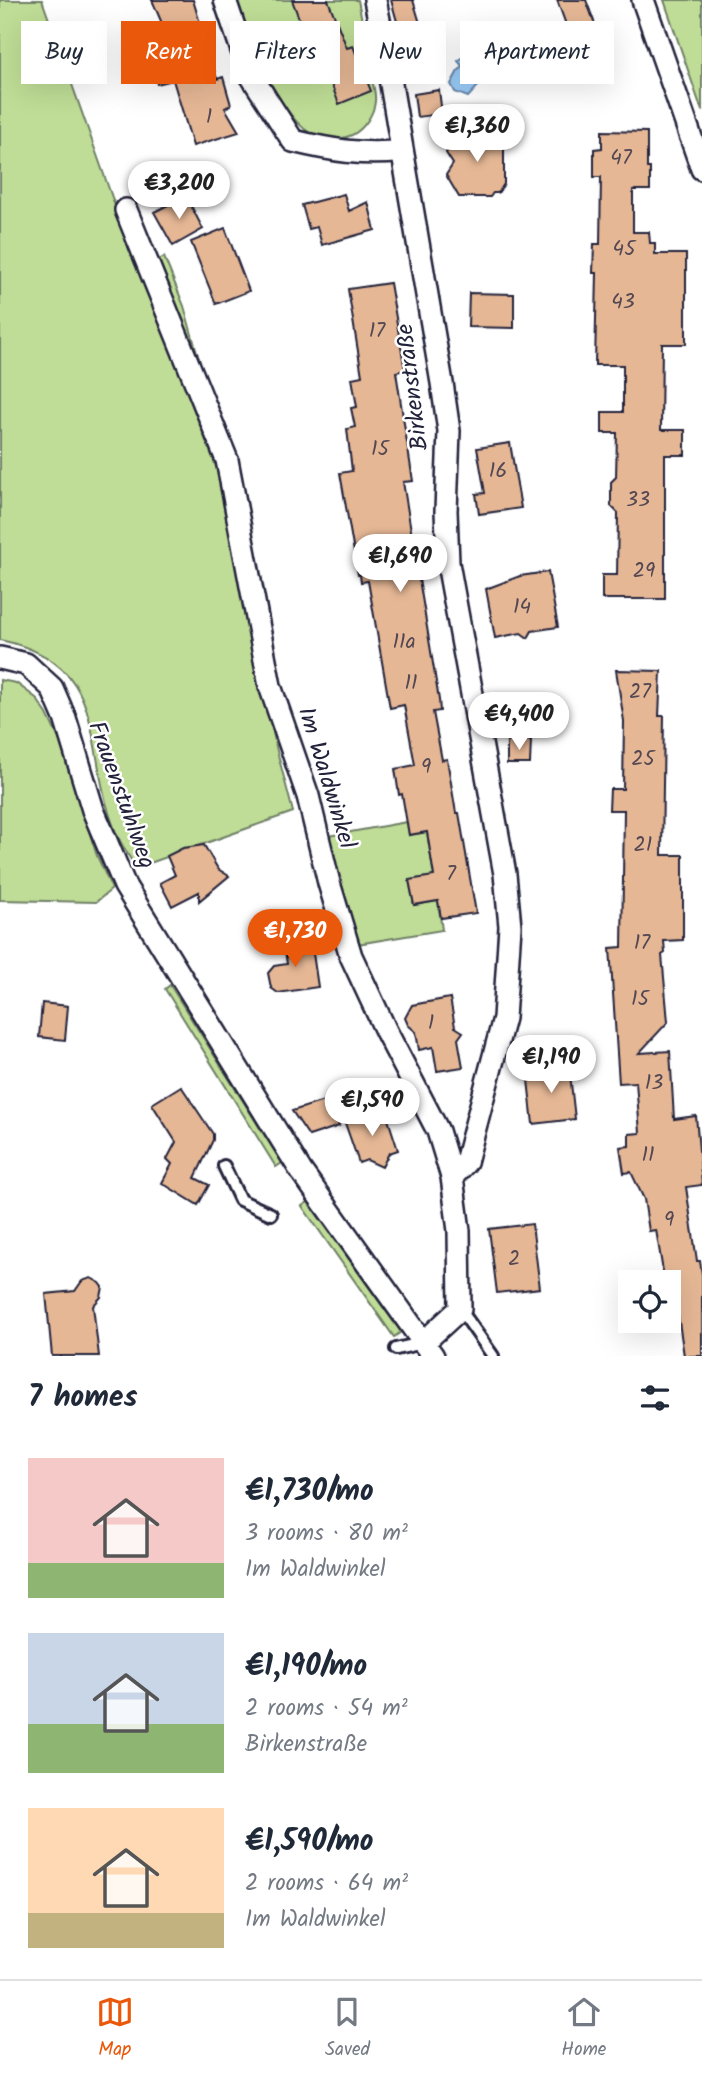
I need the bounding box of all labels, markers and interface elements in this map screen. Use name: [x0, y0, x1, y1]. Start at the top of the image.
chip: Buy: [21, 21, 107, 84]
chip: Rent: [121, 21, 216, 84]
chip: Filters: [230, 21, 340, 84]
chip: New: [354, 21, 446, 84]
chip: Apartment: [460, 21, 614, 84]
house number: 1: [206, 101, 212, 134]
pin: €1,360: [420, 104, 534, 164]
text: €1,360: [445, 109, 509, 145]
house number: 47: [610, 142, 633, 175]
pin: €3,200: [122, 162, 236, 221]
text: €3,200: [144, 166, 214, 202]
house number: 45: [613, 233, 637, 266]
house number: 43: [611, 286, 635, 319]
house number: 17: [369, 315, 386, 348]
street label: Birkenstraße: [386, 321, 440, 453]
house number: 15: [371, 433, 391, 466]
house number: 16: [489, 455, 507, 488]
house number: 33: [626, 484, 650, 517]
pin: €1,690: [343, 534, 457, 594]
text: €1,690: [368, 539, 432, 575]
house number: 29: [633, 555, 655, 588]
house number: 14: [513, 591, 531, 624]
house number: 11a: [392, 626, 416, 659]
house number: 11: [404, 667, 418, 700]
house number: 27: [629, 676, 652, 709]
pin: €4,400: [462, 692, 576, 752]
text: €4,400: [484, 697, 554, 733]
street label: Im Waldwinkel: [286, 702, 366, 854]
street label: Frauenstuhlweg: [76, 715, 166, 875]
house number: 25: [631, 743, 656, 776]
house number: 9: [421, 751, 431, 784]
house number: 21: [634, 829, 652, 862]
house number: 7: [446, 858, 457, 891]
pin: €1,730: [238, 909, 352, 969]
text: €1,730: [264, 914, 326, 950]
house number: 17: [634, 927, 651, 960]
house number: 15: [631, 983, 651, 1016]
house number: 1: [428, 1007, 434, 1040]
pin: €1,190: [494, 1036, 608, 1095]
text: €1,190: [522, 1040, 580, 1076]
house number: 13: [645, 1067, 663, 1100]
pin: €1,590: [315, 1078, 429, 1138]
text: €1,590: [341, 1083, 403, 1119]
house number: 11: [641, 1139, 655, 1172]
house number: 9: [664, 1204, 674, 1237]
house number: 2: [508, 1243, 520, 1276]
map controls: [618, 1270, 681, 1333]
button: locate: [618, 1270, 681, 1333]
text: 7 homes: [28, 1374, 138, 1422]
icon: filters: [636, 1379, 674, 1417]
text: €1,730/mo: [245, 1468, 374, 1516]
icon: home: [84, 1486, 168, 1570]
text: 3 rooms · 80 m²: [245, 1516, 408, 1552]
text: Im Waldwinkel: [245, 1552, 386, 1588]
text: €1,190/mo: [245, 1643, 367, 1691]
icon: home: [84, 1661, 168, 1745]
text: 2 rooms · 54 m²: [245, 1691, 408, 1727]
text: Birkenstraße: [245, 1727, 367, 1763]
text: €1,590/mo: [245, 1818, 373, 1866]
icon: home: [84, 1836, 168, 1920]
text: 2 rooms · 64 m²: [245, 1866, 408, 1902]
text: Im Waldwinkel: [245, 1902, 386, 1938]
tab: Map: [96, 1993, 134, 2065]
tab: Saved: [325, 1993, 370, 2065]
tab: Home: [561, 1993, 606, 2065]

